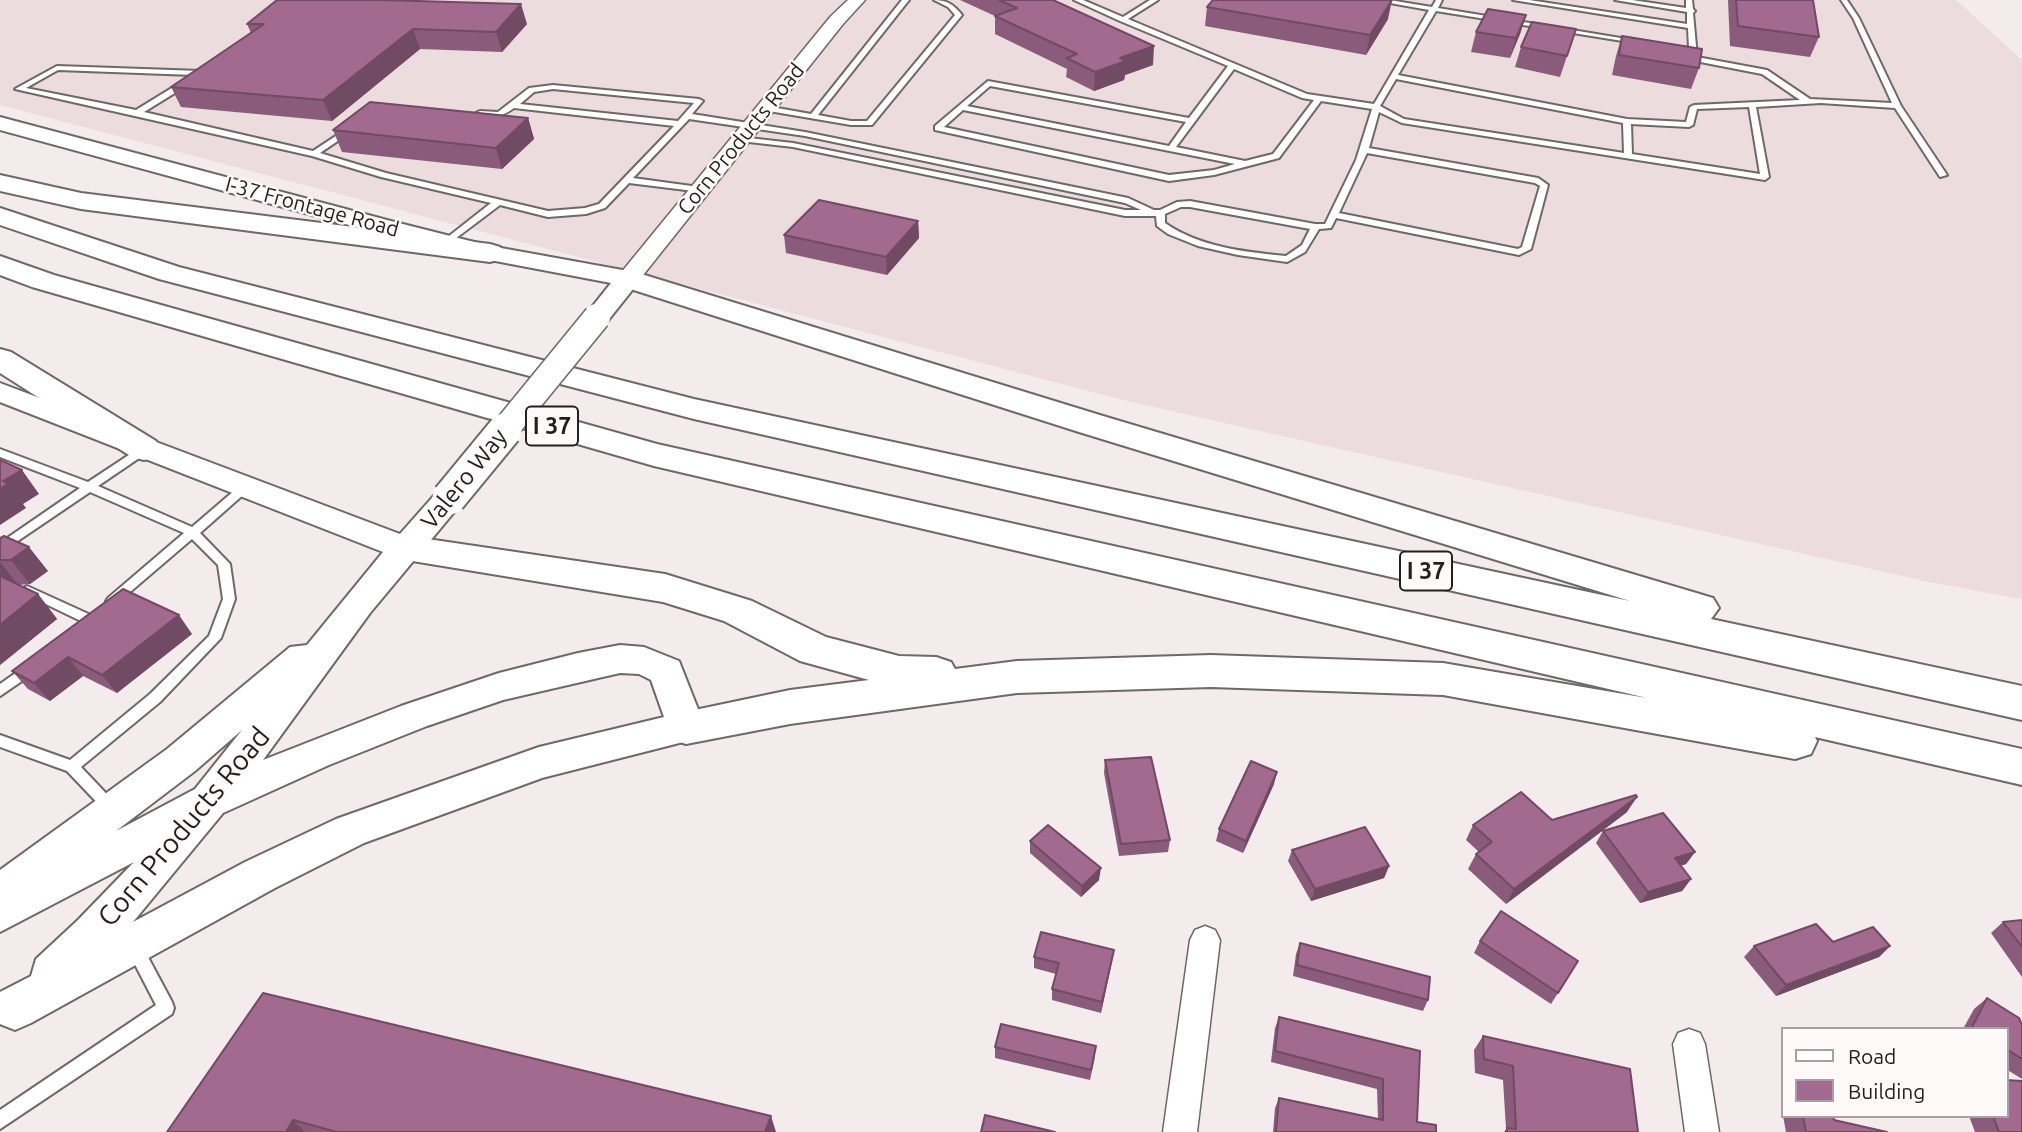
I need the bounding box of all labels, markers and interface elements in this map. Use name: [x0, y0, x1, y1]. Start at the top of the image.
street label: Corn Products Road: [672, 58, 810, 220]
street label: I-37 Frontage Road: [222, 172, 402, 242]
road number: I 37: [526, 406, 578, 446]
street label: Valero Way: [415, 423, 513, 535]
road number: I 37: [1400, 552, 1452, 590]
street label: Corn Products Road: [91, 721, 277, 933]
legend: [1780, 1027, 2008, 1118]
text: Road: [1848, 1044, 1896, 1068]
text: Building: [1848, 1079, 1925, 1103]

